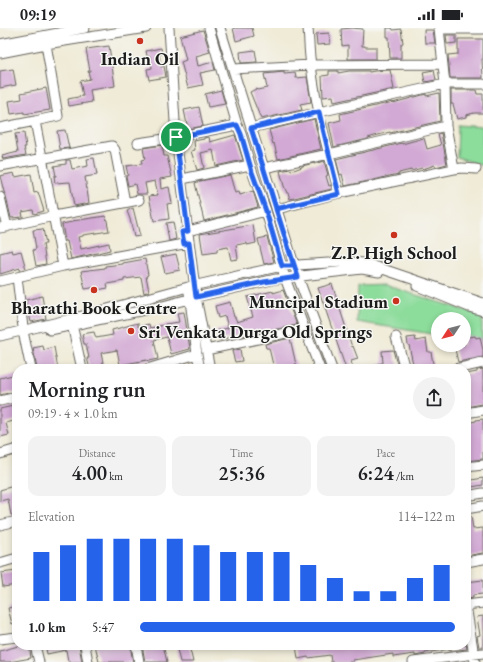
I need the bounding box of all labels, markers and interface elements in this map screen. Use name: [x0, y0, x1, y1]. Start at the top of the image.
text: 09:19: [20, 5, 56, 24]
marker: Indian Oil: [135, 36, 145, 46]
place label: Indian Oil: [101, 47, 179, 70]
pin: [159, 120, 193, 154]
icon: arrive: [165, 126, 187, 148]
marker: Z.P. High School: [389, 230, 399, 240]
place label: Z.P. High School: [331, 241, 457, 264]
marker: Bharathi Book Centre: [89, 285, 99, 295]
place label: Muncipal Stadium: [249, 290, 388, 313]
place label: Bharathi Book Centre: [11, 296, 177, 319]
marker: Muncipal Stadium: [391, 296, 401, 306]
north arrow: [431, 312, 471, 352]
map controls: [431, 312, 471, 352]
place label: Sri Venkata Durga Old Springs: [139, 320, 372, 343]
marker: Sri Venkata Durga Old Springs: [126, 326, 136, 336]
text: Morning run: [28, 375, 146, 404]
button: share: [413, 377, 455, 419]
text: 09:19 · 4 × 1.0 km: [28, 405, 118, 422]
text: Distance: [79, 446, 116, 460]
text: Time: [230, 446, 253, 460]
text: Pace: [377, 446, 395, 460]
text: 4.00: [71, 460, 107, 486]
text: 25:36: [218, 460, 265, 486]
text: 6:24: [358, 460, 394, 486]
text: km: [107, 469, 123, 483]
text: /km: [394, 469, 414, 483]
text: Elevation: [28, 508, 75, 525]
text: 114–122 m: [398, 508, 455, 525]
text: 1.0 km: [28, 619, 66, 636]
text: 5:47: [92, 619, 114, 636]

